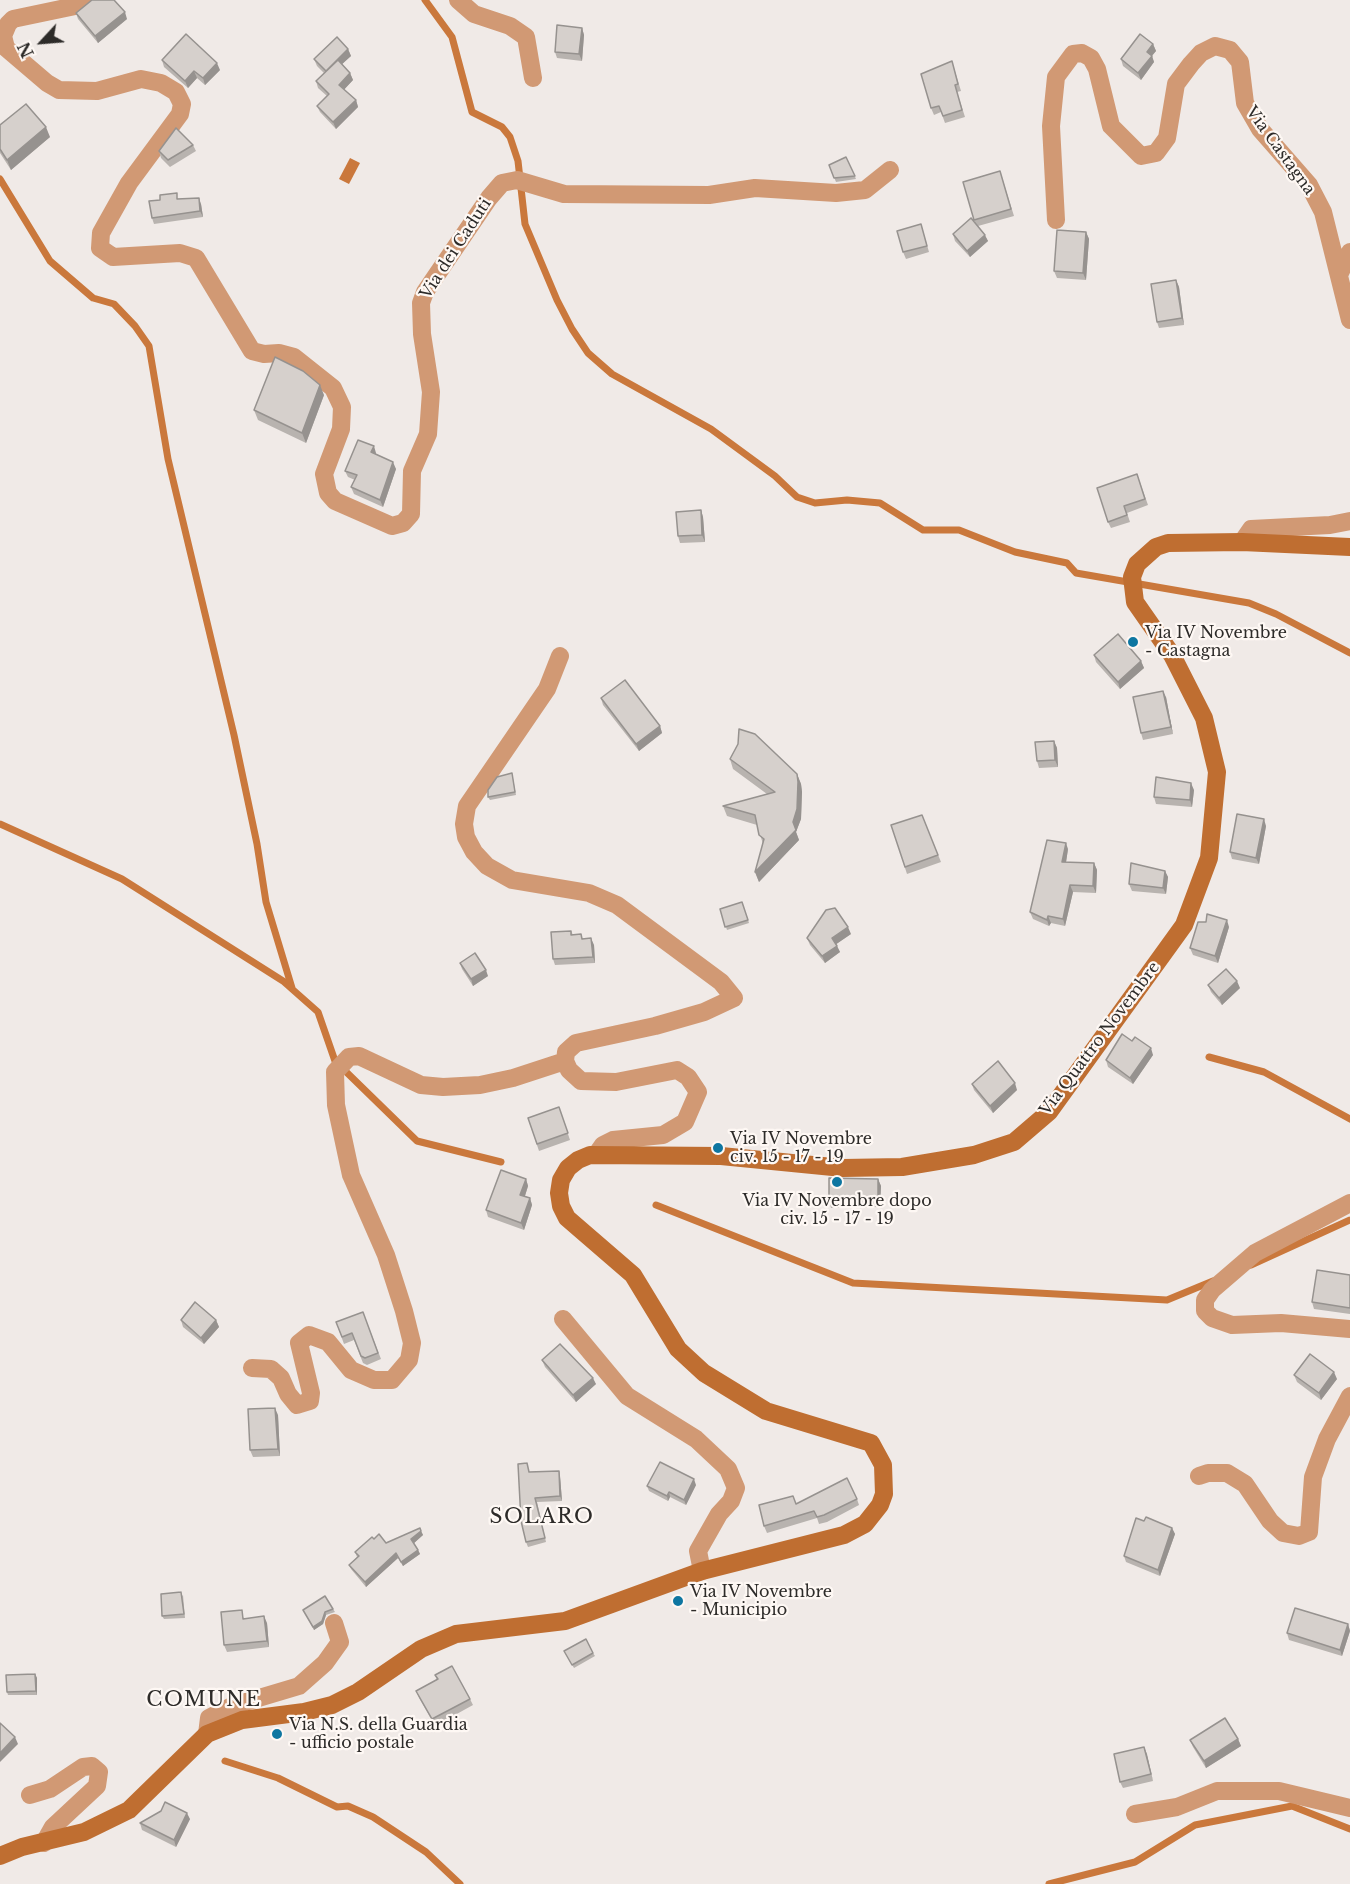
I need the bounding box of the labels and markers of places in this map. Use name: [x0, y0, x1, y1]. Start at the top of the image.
place label: Via IV Novembre - Castagna: [1145, 623, 1287, 661]
marker: Via IV Novembre - Castagna: [1126, 635, 1140, 649]
place label: Via IV Novembre civ. 15 - 17 - 19: [730, 1129, 872, 1167]
marker: Via IV Novembre civ. 15 - 17 - 19: [711, 1141, 725, 1155]
marker: Via IV Novembre dopo civ. 15 - 17 - 19: [830, 1175, 844, 1189]
place label: Via IV Novembre dopo civ. 15 - 17 - 19: [742, 1191, 932, 1229]
place label: Via IV Novembre - Municipio: [690, 1582, 832, 1620]
marker: Via IV Novembre - Municipio: [671, 1594, 685, 1608]
place label: Via N.S. della Guardia - ufficio postale: [289, 1715, 468, 1753]
marker: Via N.S. della Guardia - ufficio postale: [270, 1727, 284, 1741]

